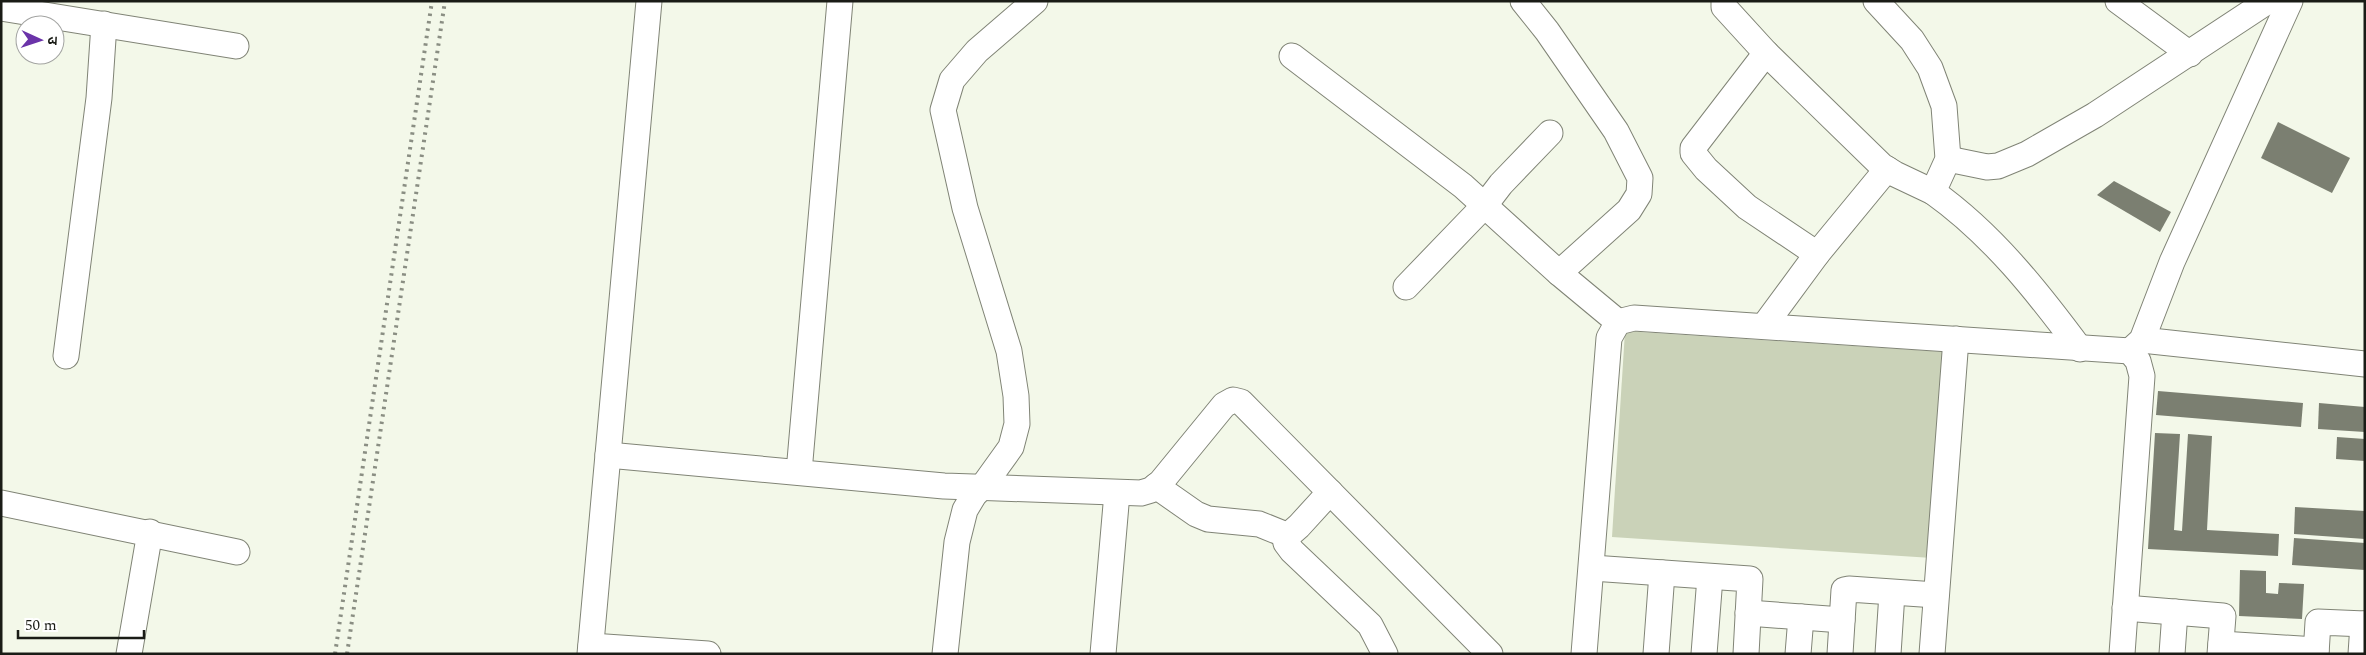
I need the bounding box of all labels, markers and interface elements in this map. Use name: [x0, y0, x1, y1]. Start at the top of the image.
north arrow: [15, 15, 65, 65]
text: उ: [42, 36, 63, 46]
scale bar: [18, 608, 144, 640]
text: 50 m: [25, 614, 57, 637]

